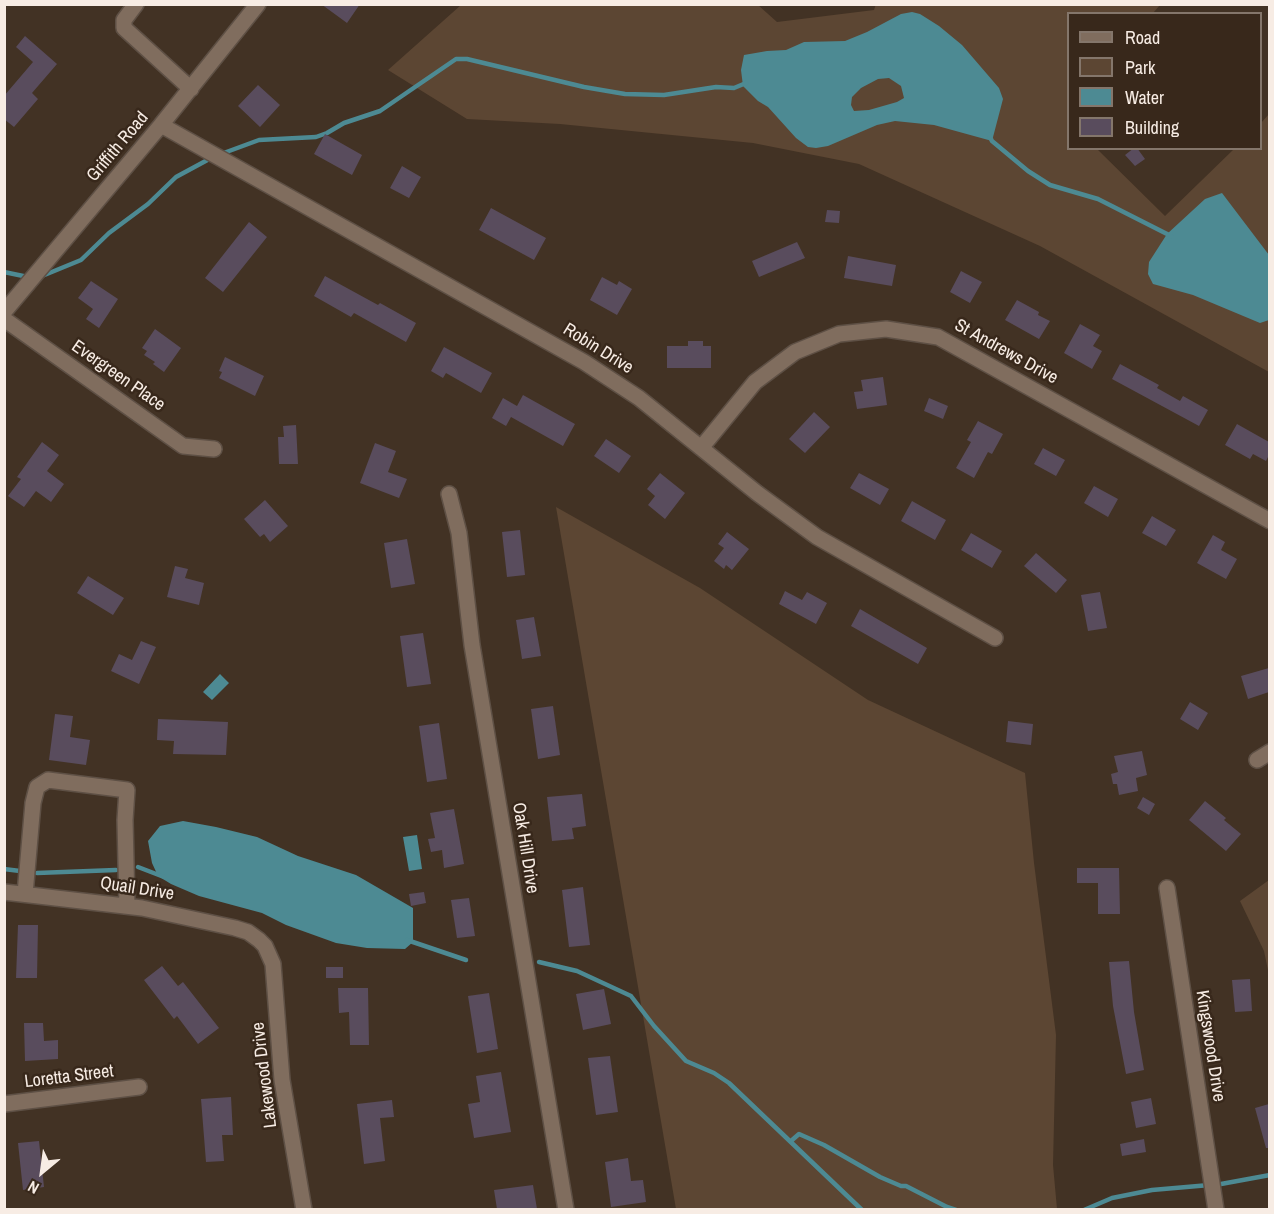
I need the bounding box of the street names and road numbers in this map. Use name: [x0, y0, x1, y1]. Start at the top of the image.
street label: Griffith Road: [83, 108, 153, 186]
street label: St Andrews Drive: [951, 315, 1061, 389]
street label: Robin Drive: [559, 319, 637, 379]
street label: Evergreen Place: [67, 336, 169, 416]
street label: Oak Hill Drive: [507, 801, 543, 895]
street label: Quail Drive: [98, 872, 176, 906]
street label: Kingswood Drive: [1191, 989, 1229, 1103]
street label: Lakewood Drive: [248, 1021, 282, 1129]
street label: Loretta Street: [23, 1061, 115, 1093]

